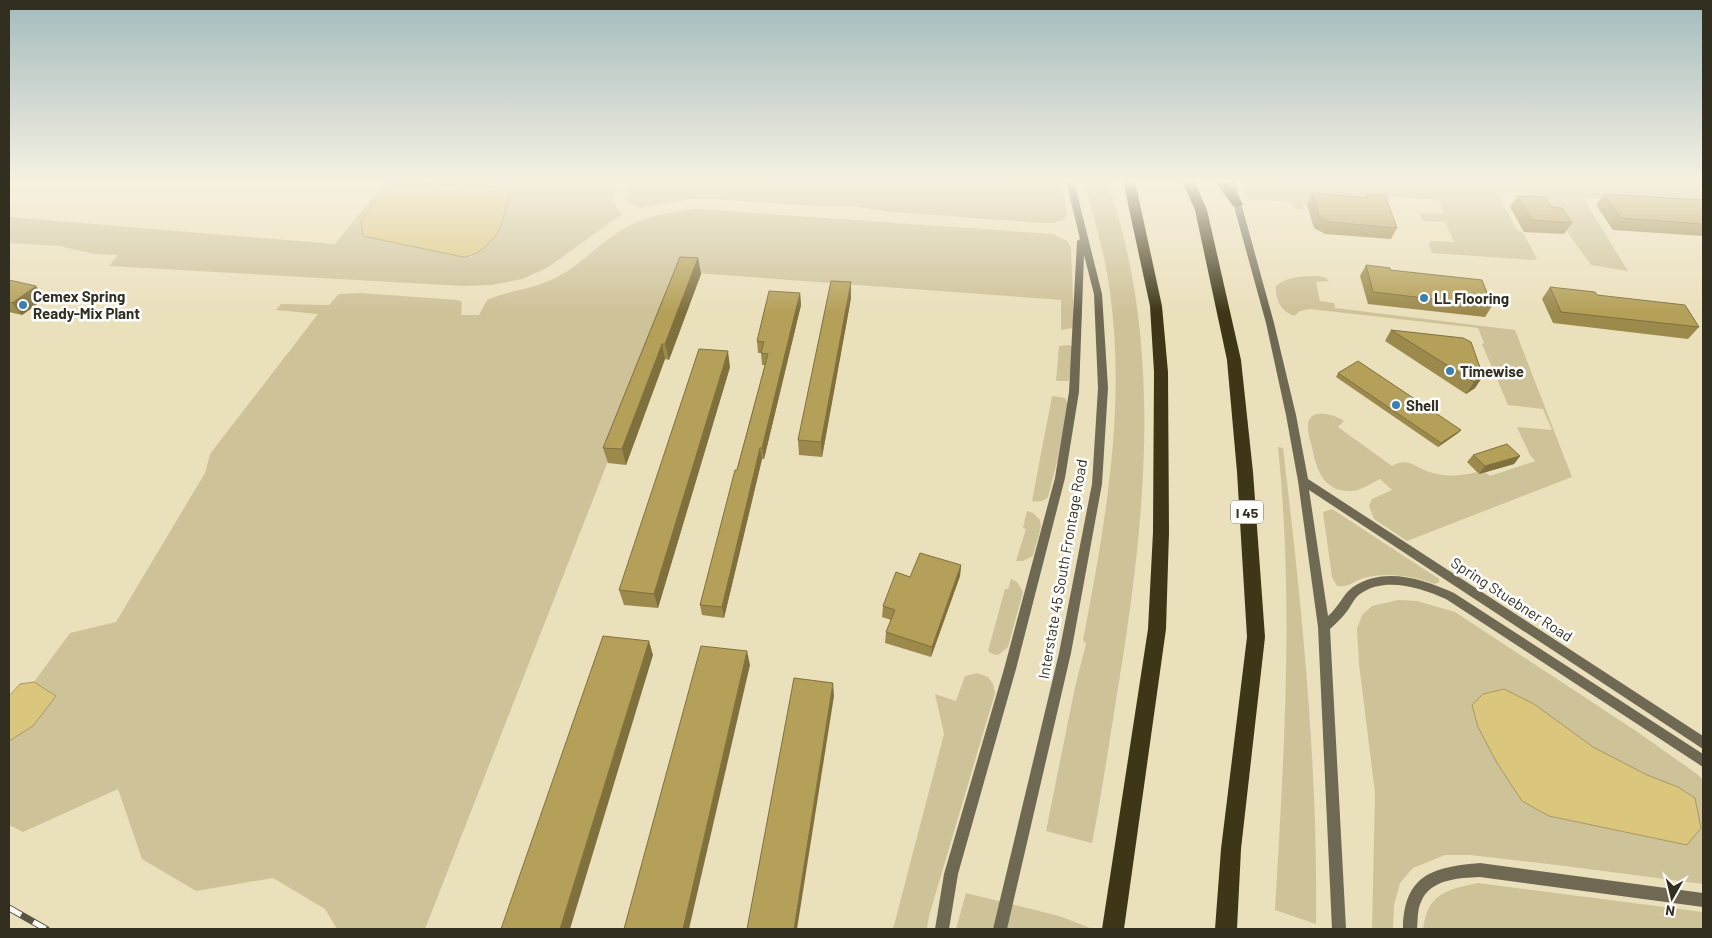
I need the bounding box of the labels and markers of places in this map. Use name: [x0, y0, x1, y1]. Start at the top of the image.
place label: Cemex Spring Ready-Mix Plant: [33, 287, 140, 322]
place label: LL Flooring: [1434, 289, 1509, 307]
marker: LL Flooring: [1418, 292, 1430, 304]
marker: Cemex Spring Ready-Mix Plant: [17, 299, 29, 311]
place label: Timewise: [1460, 362, 1524, 380]
marker: Timewise: [1444, 365, 1456, 377]
place label: Shell: [1406, 396, 1439, 414]
marker: Shell: [1390, 399, 1402, 411]

